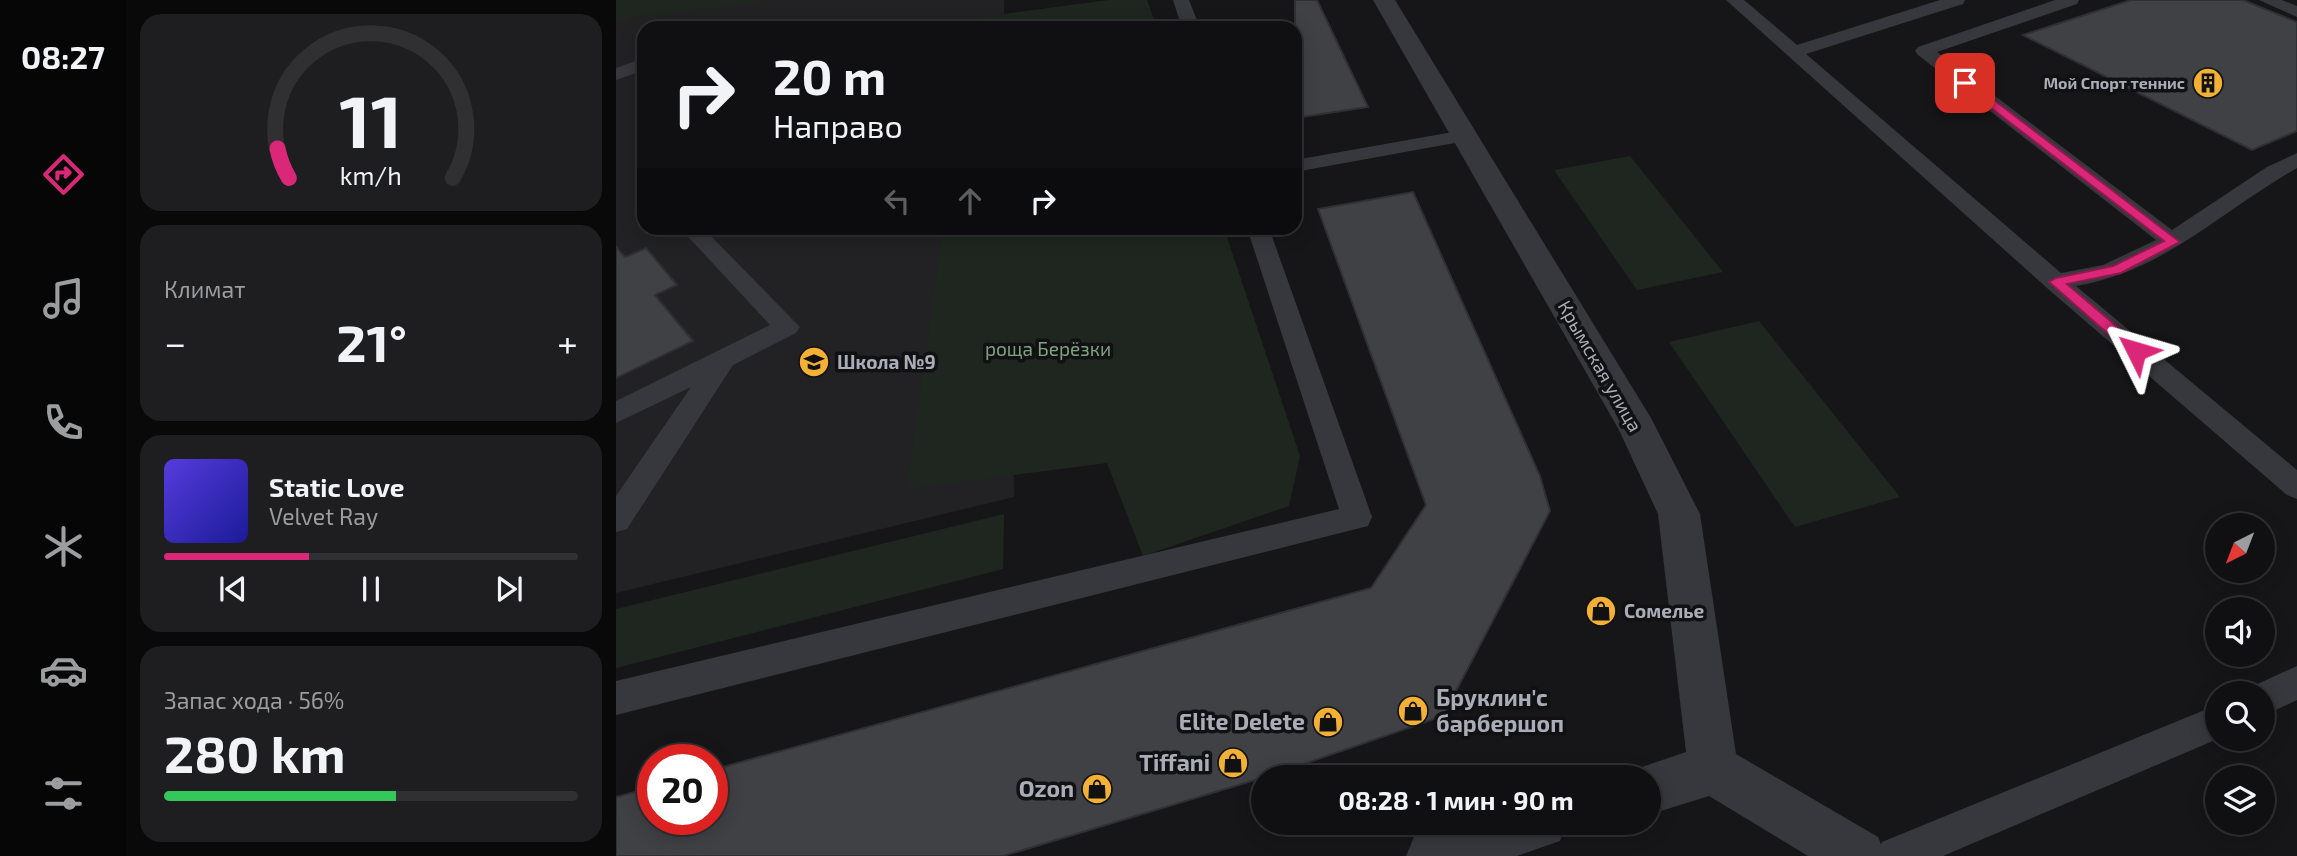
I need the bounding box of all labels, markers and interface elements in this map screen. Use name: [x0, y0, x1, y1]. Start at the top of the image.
text: 08:27: [21, 37, 105, 75]
text: 20 m: [773, 46, 886, 105]
icon: right: [658, 49, 749, 140]
pin: [1935, 53, 1995, 113]
icon: arrive: [1946, 64, 1984, 102]
building icon: Мой Спорт теннис: [2191, 66, 2225, 100]
place label: Мой Спорт теннис: [2043, 73, 2185, 92]
text: 11: [340, 76, 402, 164]
text: Направо: [773, 106, 903, 144]
icon: directions: [39, 150, 88, 199]
text: km/h: [340, 160, 402, 190]
icon: left: [878, 182, 916, 220]
icon: ahead: [951, 182, 989, 220]
icon: right: [1024, 182, 1062, 220]
icon: music: [39, 274, 88, 323]
text: Климат: [164, 275, 245, 303]
street label: Крымская улица: [1553, 296, 1647, 436]
text: 21°: [336, 310, 407, 372]
position arrow: [2099, 314, 2173, 388]
text: −: [164, 319, 186, 365]
text: +: [557, 319, 578, 365]
park label: роща Берёзки: [985, 337, 1111, 360]
school or university icon: Школа №9: [797, 345, 831, 379]
place label: Школа №9: [837, 350, 936, 373]
icon: phone: [39, 398, 88, 447]
text: Static Love: [269, 471, 405, 502]
text: Velvet Ray: [269, 502, 378, 530]
north arrow: [2205, 513, 2275, 583]
map controls: [2205, 513, 2275, 835]
icon: climate: [39, 522, 88, 571]
icon: previous: [214, 570, 252, 608]
icon: pause: [352, 570, 390, 608]
icon: next: [490, 570, 528, 608]
shop icon: Сомелье: [1584, 594, 1618, 628]
button: sound: [2205, 597, 2275, 667]
place label: Сомелье: [1624, 599, 1704, 622]
icon: car: [39, 646, 88, 695]
button: search: [2205, 681, 2275, 751]
place label: Бруклин'с барбершоп: [1436, 683, 1564, 737]
text: Запас хода · 56%: [164, 686, 344, 714]
shop icon: Бруклин'с барбершоп: [1396, 694, 1430, 728]
shop icon: Elite Delete: [1311, 705, 1345, 739]
place label: Elite Delete: [1179, 707, 1305, 735]
text: 280 km: [164, 721, 346, 783]
speed limit sign: 20: [637, 744, 728, 835]
shop icon: Tiffani: [1216, 746, 1250, 780]
place label: Tiffani: [1139, 748, 1210, 776]
button: layers: [2205, 765, 2275, 835]
icon: filters: [39, 769, 88, 818]
shop icon: Ozon: [1080, 772, 1114, 806]
place label: Ozon: [1019, 774, 1074, 802]
text: 08:28 · 1 мин · 90 m: [1338, 784, 1574, 815]

